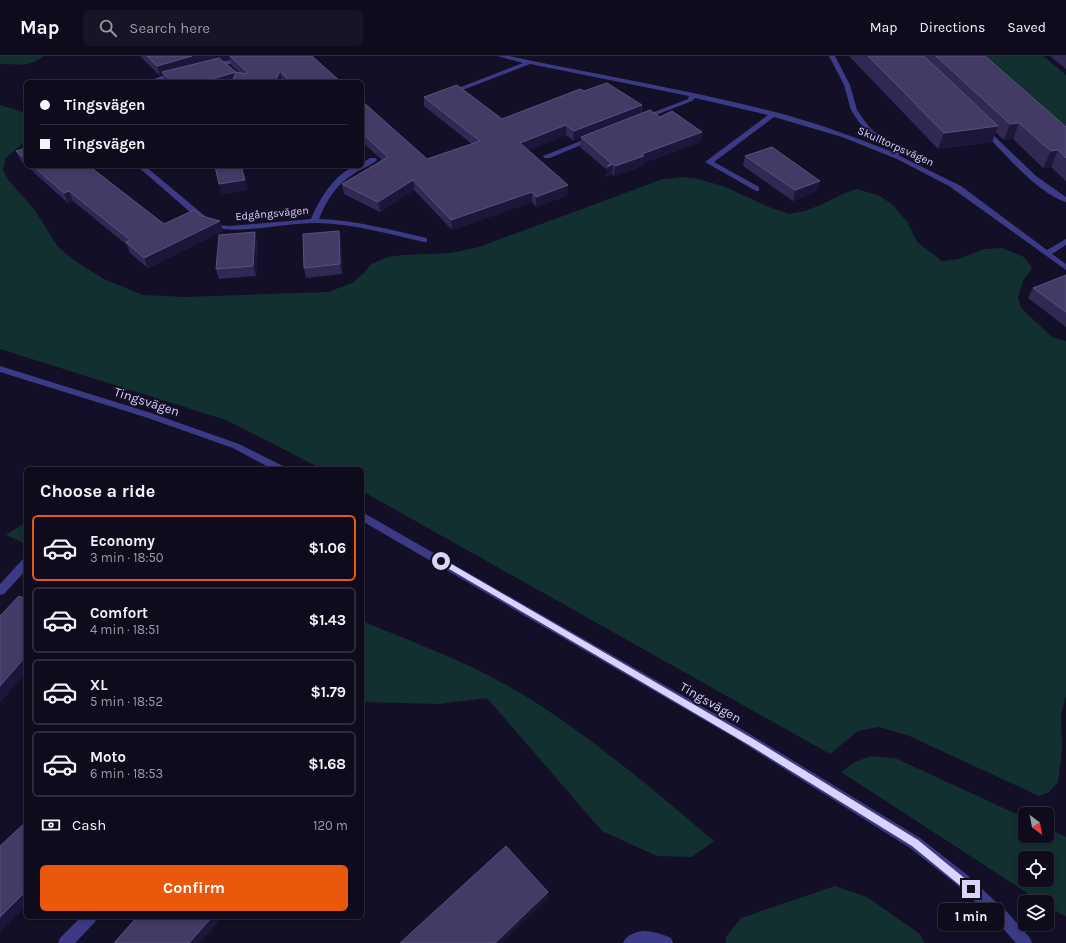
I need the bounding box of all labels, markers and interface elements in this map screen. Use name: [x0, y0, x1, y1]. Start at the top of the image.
search box: [83, 10, 363, 46]
text: Map: [20, 17, 59, 39]
icon: search: [97, 17, 119, 39]
text: Search here: [129, 19, 210, 37]
text: Map: [870, 19, 898, 36]
text: Directions: [920, 19, 985, 36]
text: Saved: [1007, 19, 1046, 36]
text: Tingsvägen: [64, 96, 145, 114]
street label: Skulltorpsvägen: [856, 124, 936, 169]
text: Tingsvägen: [64, 135, 145, 153]
street label: Edgångsvägen: [235, 204, 309, 223]
street label: Tingsvägen: [112, 384, 181, 419]
text: Choose a ride: [40, 480, 155, 502]
icon: car: [42, 530, 78, 566]
text: Economy: [90, 532, 155, 550]
text: $1.06: [309, 539, 346, 557]
text: 3 min · 18:50: [90, 550, 163, 565]
route start: [432, 552, 450, 570]
icon: car: [42, 602, 78, 638]
text: Comfort: [90, 604, 148, 622]
text: $1.43: [309, 611, 346, 629]
text: 4 min · 18:51: [90, 622, 160, 637]
icon: car: [42, 674, 78, 710]
text: XL: [90, 676, 108, 694]
street label: Tingsvägen: [678, 679, 744, 726]
text: $1.79: [310, 683, 346, 701]
text: 5 min · 18:52: [90, 694, 163, 709]
icon: car: [42, 746, 78, 782]
text: Moto: [90, 748, 126, 766]
text: $1.68: [308, 755, 346, 773]
text: 6 min · 18:53: [90, 766, 163, 781]
north arrow: [1018, 807, 1054, 843]
map controls: [1018, 807, 1054, 931]
icon: cash: [40, 814, 62, 836]
text: Cash: [72, 816, 106, 834]
text: 120 m: [313, 818, 348, 833]
button: locate: [1018, 851, 1054, 887]
button: Confirm: [40, 865, 348, 911]
route end: [962, 880, 980, 898]
button: layers: [1018, 895, 1054, 931]
callout: 1 min: [938, 903, 1004, 931]
text: 1 min: [955, 909, 987, 924]

